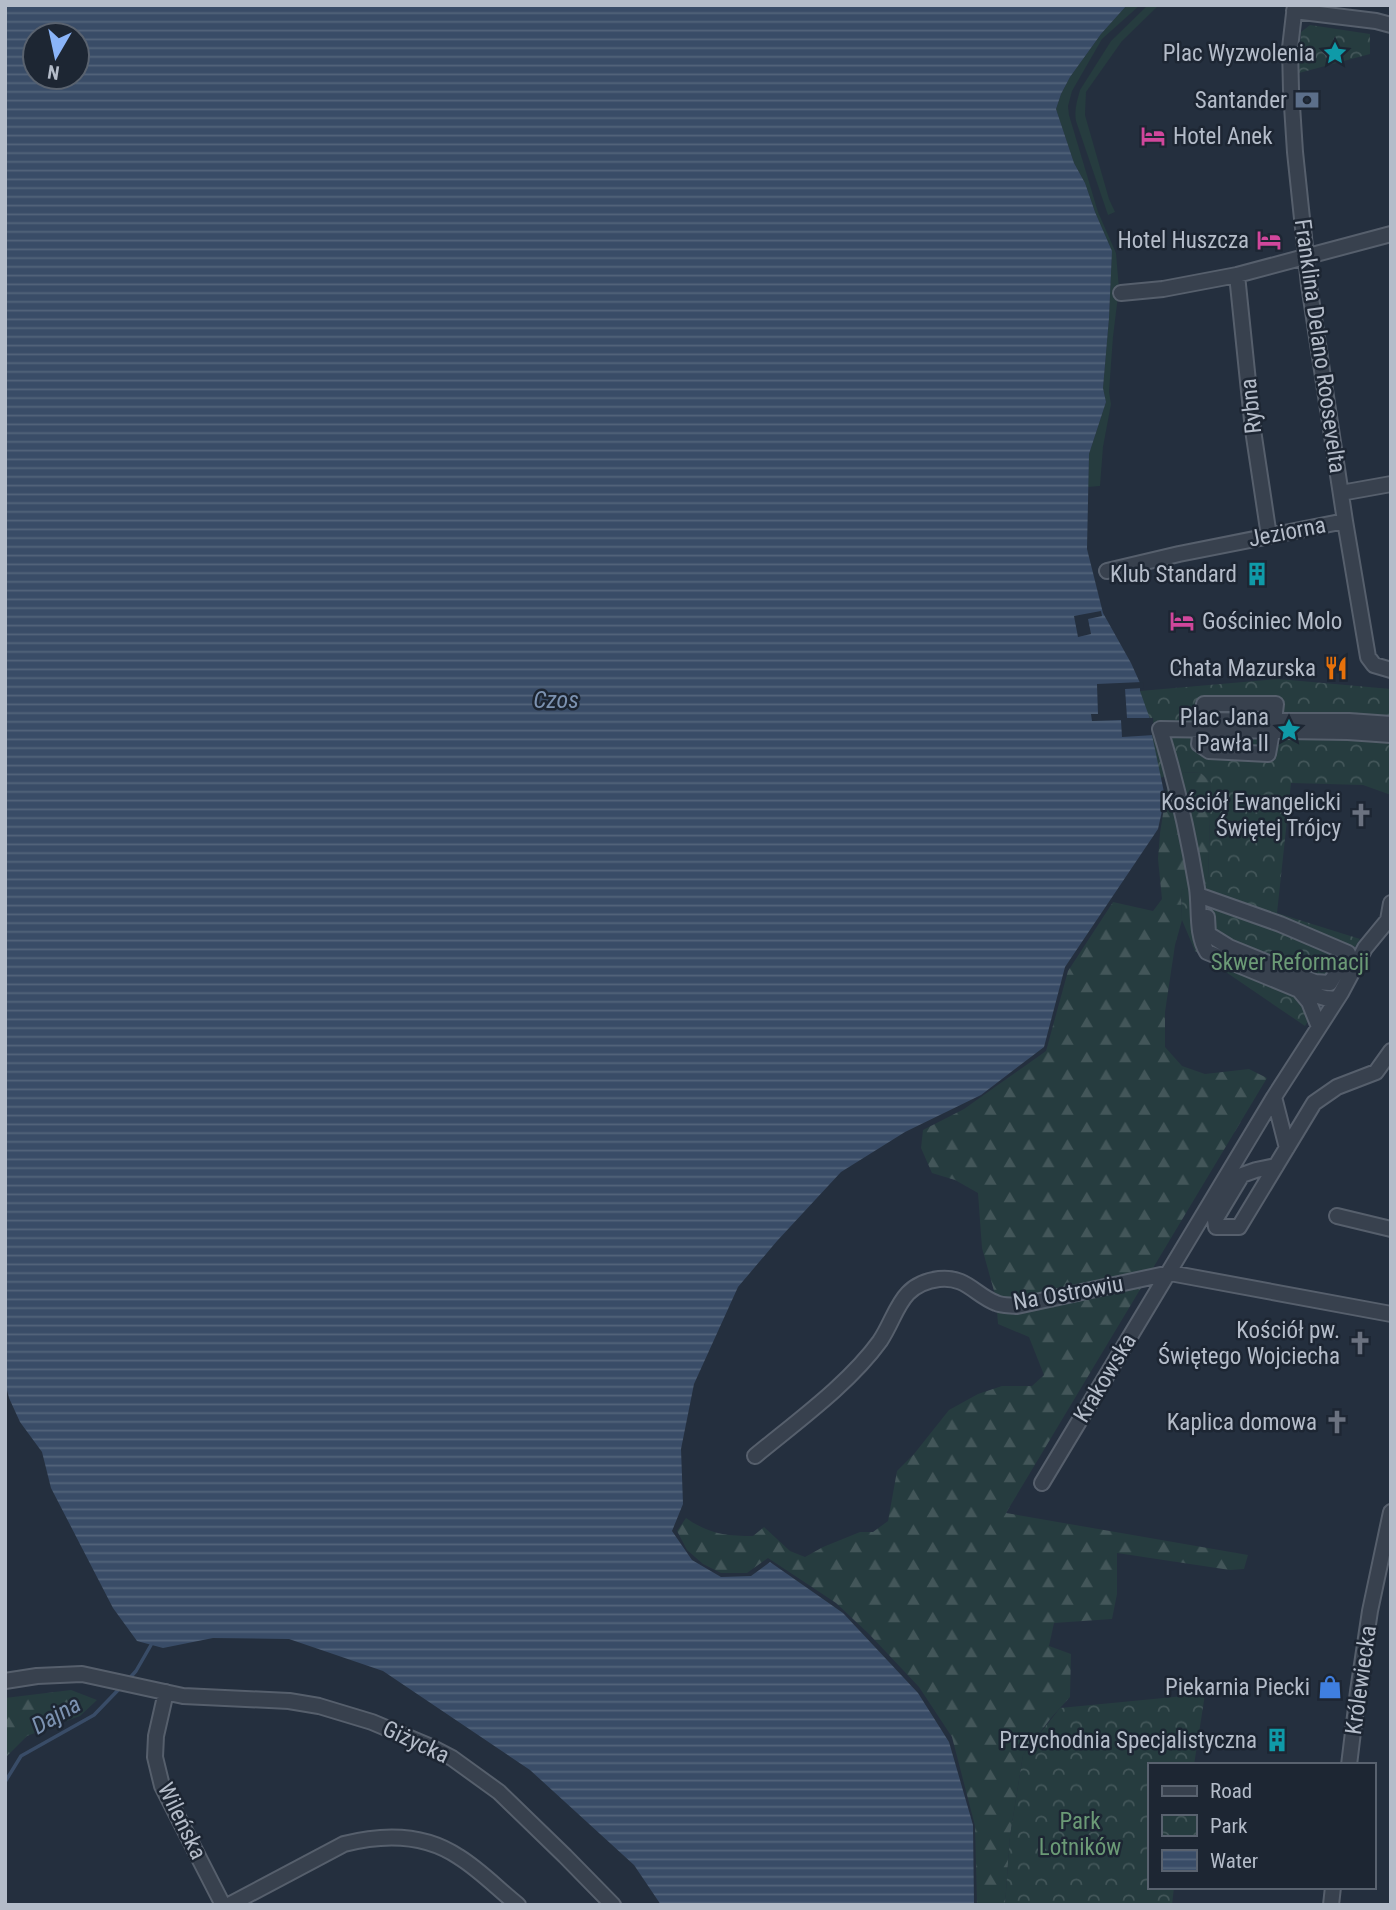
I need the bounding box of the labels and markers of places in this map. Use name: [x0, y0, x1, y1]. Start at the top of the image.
place icon: Plac Wyzwolenia: [1321, 39, 1349, 67]
place label: Plac Wyzwolenia: [1163, 40, 1315, 67]
bank icon: Santander: [1293, 86, 1321, 114]
place label: Santander: [1195, 87, 1287, 114]
hotel icon: Hotel Anek: [1139, 122, 1167, 150]
place label: Hotel Anek: [1173, 123, 1273, 150]
hotel icon: Hotel Huszcza: [1255, 226, 1283, 254]
place label: Hotel Huszcza: [1118, 227, 1249, 254]
building icon: Klub Standard: [1243, 560, 1271, 588]
place label: Klub Standard: [1110, 561, 1237, 588]
hotel icon: Gościniec Molo: [1168, 607, 1196, 635]
place label: Gościniec Molo: [1202, 608, 1342, 635]
restaurant icon: Chata Mazurska: [1322, 654, 1350, 682]
place label: Chata Mazurska: [1169, 655, 1316, 682]
place label: Plac Jana Pawła II: [1180, 704, 1269, 757]
place icon: Plac Jana Pawła II: [1275, 716, 1303, 744]
place label: Kościół Ewangelicki Świętej Trójcy: [1161, 789, 1341, 842]
church icon: Kościół Ewangelicki Świętej Trójcy: [1347, 801, 1375, 829]
place label: Kościół pw. Świętego Wojciecha: [1158, 1317, 1340, 1370]
church icon: Kościół pw. Świętego Wojciecha: [1346, 1329, 1374, 1357]
church icon: Kaplica domowa: [1323, 1408, 1351, 1436]
place label: Kaplica domowa: [1167, 1409, 1317, 1436]
shop icon: Piekarnia Piecki: [1316, 1673, 1344, 1701]
place label: Piekarnia Piecki: [1165, 1674, 1310, 1701]
building icon: Przychodnia Specjalistyczna: [1263, 1726, 1291, 1754]
place label: Przychodnia Specjalistyczna: [999, 1727, 1257, 1754]

